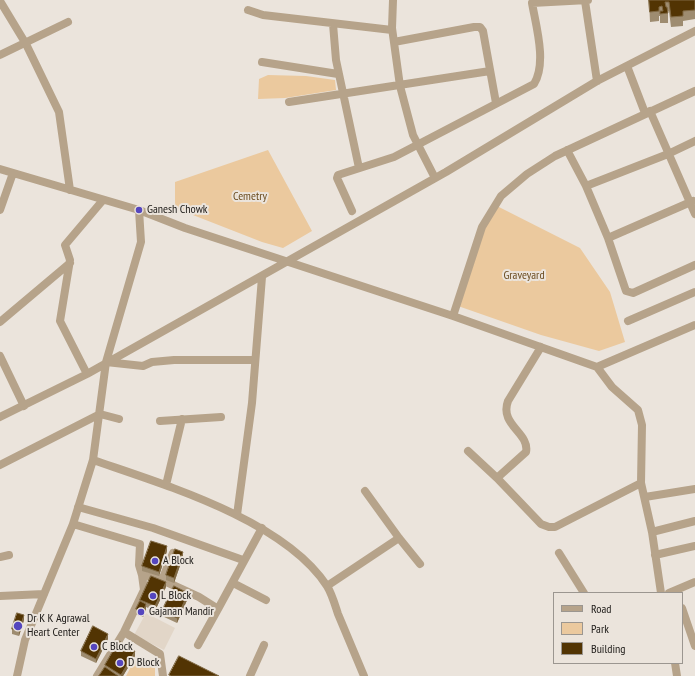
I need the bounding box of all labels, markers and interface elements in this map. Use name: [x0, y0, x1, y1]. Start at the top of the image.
park label: Cemetry: [233, 190, 267, 204]
place label: Ganesh Chowk: [147, 203, 207, 217]
marker: Ganesh Chowk: [134, 205, 144, 215]
park label: Graveyard: [503, 269, 545, 283]
place label: A Block: [163, 554, 194, 568]
marker: A Block: [150, 556, 160, 566]
place label: L Block: [161, 589, 191, 603]
marker: L Block: [148, 591, 158, 601]
legend: [553, 592, 683, 664]
text: Road: [591, 601, 611, 616]
place label: Gajanan Mandir: [149, 605, 214, 619]
marker: Gajanan Mandir: [136, 607, 146, 617]
place label: Dr K K Agrawal Heart Center: [27, 612, 90, 640]
marker: Dr K K Agrawal Heart Center: [12, 620, 24, 632]
text: Park: [591, 621, 609, 636]
place label: C Block: [102, 640, 133, 654]
text: Building: [591, 641, 626, 656]
marker: C Block: [89, 642, 99, 652]
place label: D Block: [128, 656, 159, 670]
marker: D Block: [115, 658, 125, 668]

